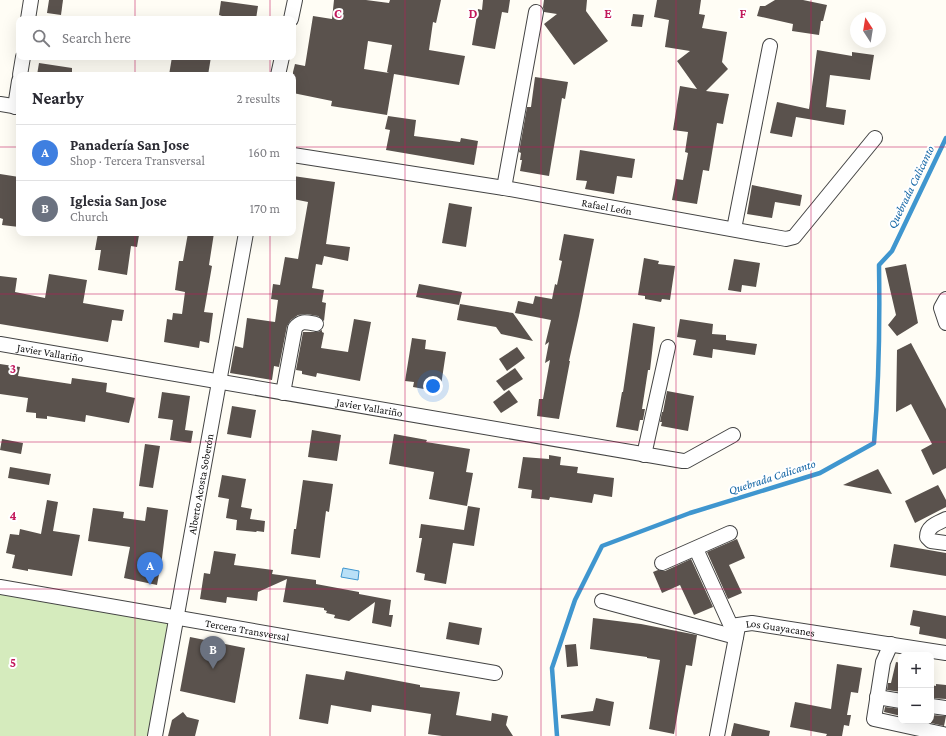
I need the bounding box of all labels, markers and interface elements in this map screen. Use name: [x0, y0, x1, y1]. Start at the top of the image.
text: C: [334, 6, 342, 21]
text: D: [469, 6, 478, 21]
text: E: [604, 6, 612, 21]
text: F: [740, 6, 747, 21]
north arrow: [850, 12, 886, 48]
search box: [16, 16, 296, 60]
icon: search: [30, 27, 52, 49]
text: Search here: [62, 30, 131, 46]
text: Nearby: [32, 89, 84, 108]
text: 2 results: [237, 91, 280, 106]
text: Panadería San Jose: [70, 137, 189, 153]
water label: Quebrada Calicanto: [885, 143, 937, 231]
text: A: [41, 145, 49, 160]
text: 160 m: [249, 145, 280, 160]
text: Shop · Tercera Transversal: [70, 153, 205, 168]
text: Iglesia San Jose: [70, 193, 167, 209]
street label: Rafael León: [581, 196, 633, 217]
text: B: [41, 201, 49, 216]
text: 170 m: [250, 201, 280, 216]
text: Church: [70, 209, 108, 224]
street label: Javier Vallariño: [15, 341, 85, 364]
text: 3: [10, 361, 16, 376]
your location: [423, 376, 443, 396]
street label: Javier Vallariño: [334, 396, 404, 419]
street label: Alberto Acosta Soberón: [186, 433, 216, 535]
water label: Quebrada Calicanto: [727, 456, 817, 498]
text: 4: [9, 508, 17, 523]
pin: A: [137, 552, 163, 585]
street label: Tercera Transversal: [204, 617, 290, 643]
street label: Los Guayacanes: [745, 617, 816, 639]
pin: B: [200, 636, 226, 669]
map controls: [898, 652, 934, 724]
button: +: [898, 652, 934, 688]
text: 5: [10, 655, 16, 670]
button: −: [898, 688, 934, 724]

